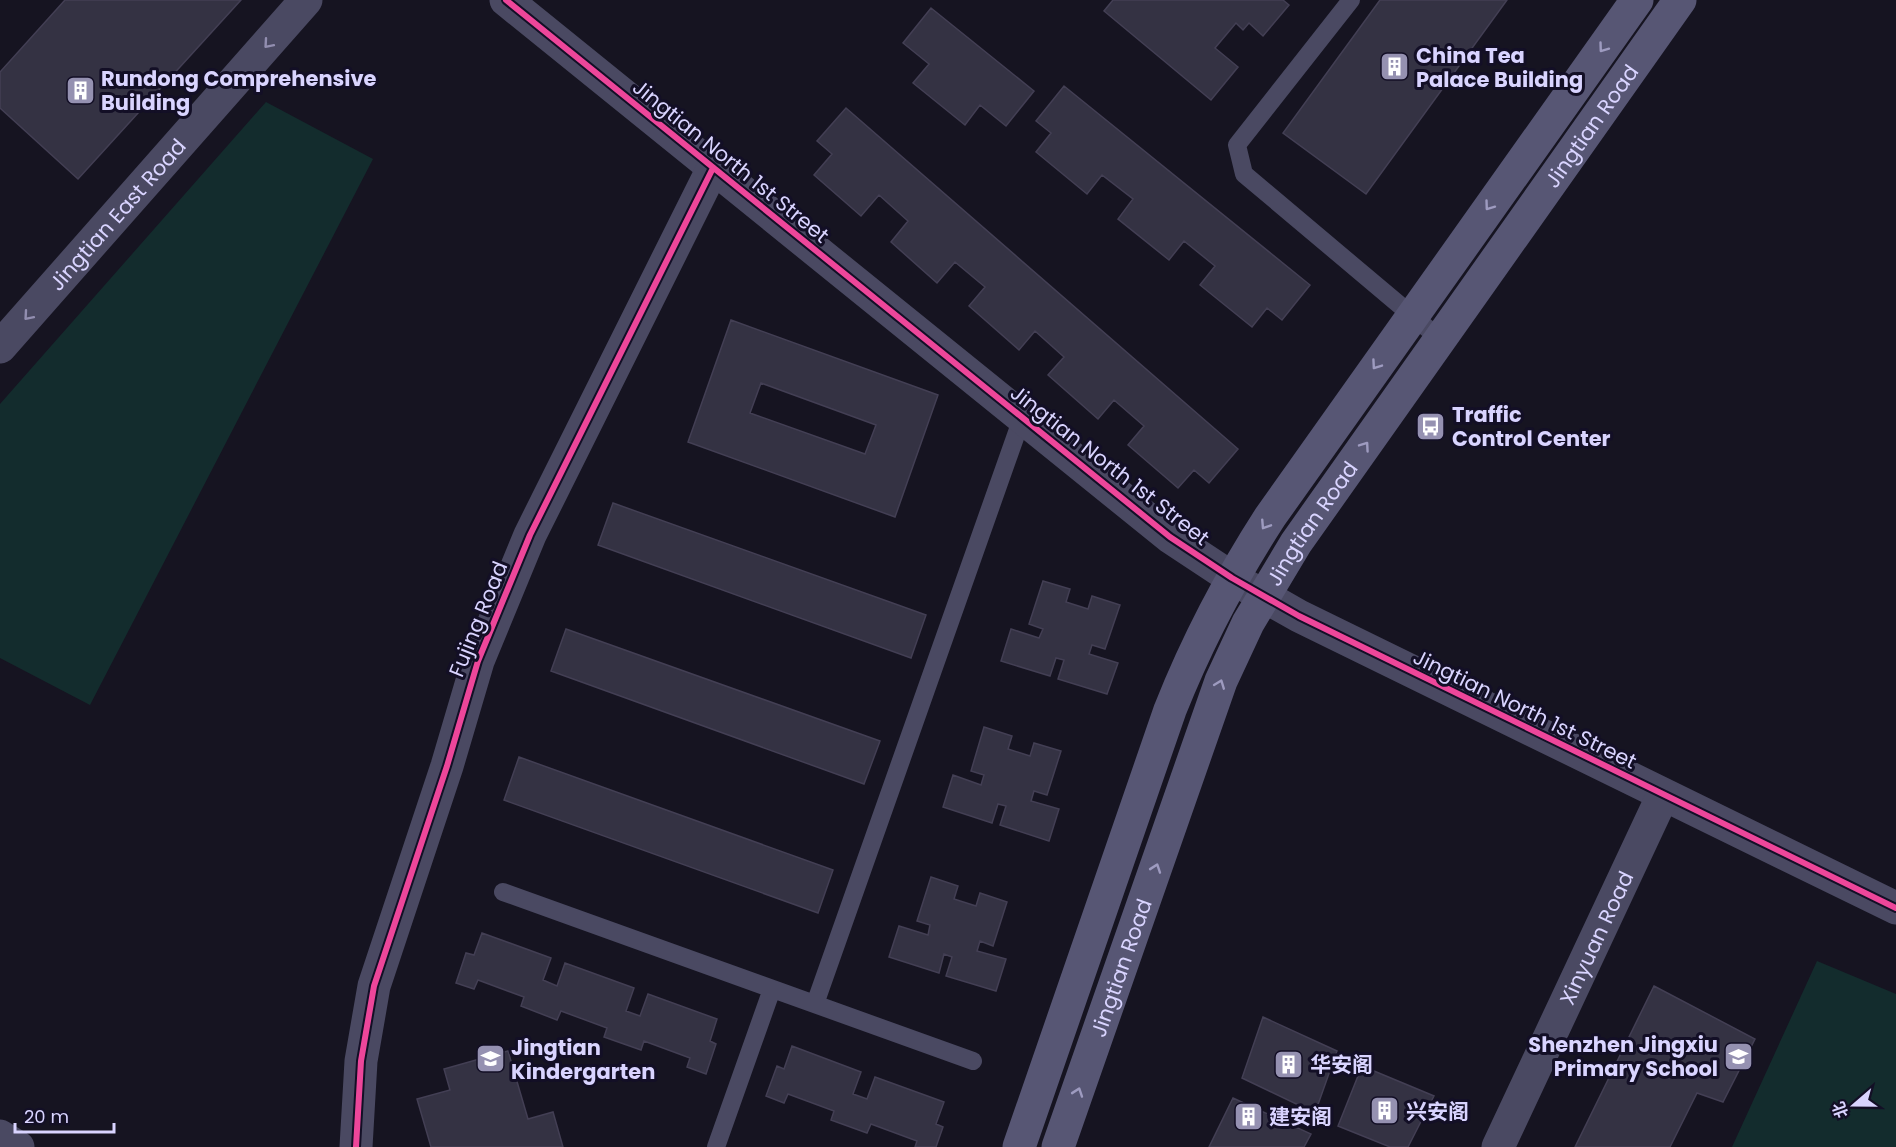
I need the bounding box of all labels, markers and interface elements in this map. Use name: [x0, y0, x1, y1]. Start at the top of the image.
one-way arrow: [264, 37, 275, 48]
place label: China Tea Palace Building: [1416, 41, 1583, 94]
one-way arrow: [1599, 41, 1610, 52]
building icon: China Tea Palace Building: [1379, 51, 1411, 83]
street label: Jingtian Road: [1537, 58, 1645, 193]
place label: Rundong Comprehensive Building: [101, 64, 377, 117]
street label: Jingtian North 1st Street: [627, 73, 835, 249]
building icon: Rundong Comprehensive Building: [64, 74, 96, 106]
street label: Jingtian East Road: [42, 132, 192, 297]
one-way arrow: [1485, 200, 1496, 211]
one-way arrow: [24, 309, 35, 320]
one-way arrow: [1372, 359, 1383, 370]
street label: Jingtian North 1st Street: [1004, 378, 1216, 552]
place label: Traffic Control Center: [1452, 400, 1611, 453]
bus stop icon: Traffic Control Center: [1415, 410, 1447, 442]
one-way arrow: [1357, 442, 1368, 453]
street label: Jingtian Road: [1259, 455, 1364, 591]
one-way arrow: [1260, 519, 1272, 529]
street label: Fujing Road: [442, 557, 514, 681]
street label: Jingtian North 1st Street: [1408, 642, 1642, 776]
one-way arrow: [1213, 679, 1225, 690]
one-way arrow: [1148, 863, 1161, 874]
street label: Xinyuan Road: [1552, 866, 1640, 1010]
street label: Jingtian Road: [1083, 895, 1158, 1041]
place label: Shenzhen Jingxiu Primary School: [1528, 1030, 1718, 1083]
place label: Jingtian Kindergarten: [511, 1033, 655, 1086]
school or university icon: Shenzhen Jingxiu Primary School: [1723, 1040, 1755, 1072]
school or university icon: Jingtian Kindergarten: [474, 1043, 506, 1075]
building icon: 华安阁: [1273, 1048, 1305, 1080]
place label: 华安阁: [1310, 1050, 1373, 1079]
north arrow: [1824, 1075, 1884, 1135]
one-way arrow: [1070, 1087, 1083, 1098]
building icon: 兴安阁: [1369, 1095, 1401, 1127]
scale bar: [15, 1096, 114, 1134]
place label: 兴安阁: [1406, 1097, 1469, 1126]
text: 北: [1827, 1099, 1854, 1121]
building icon: 建安阁: [1232, 1100, 1264, 1132]
place label: 建安阁: [1269, 1102, 1332, 1131]
text: 20 m: [24, 1104, 69, 1129]

